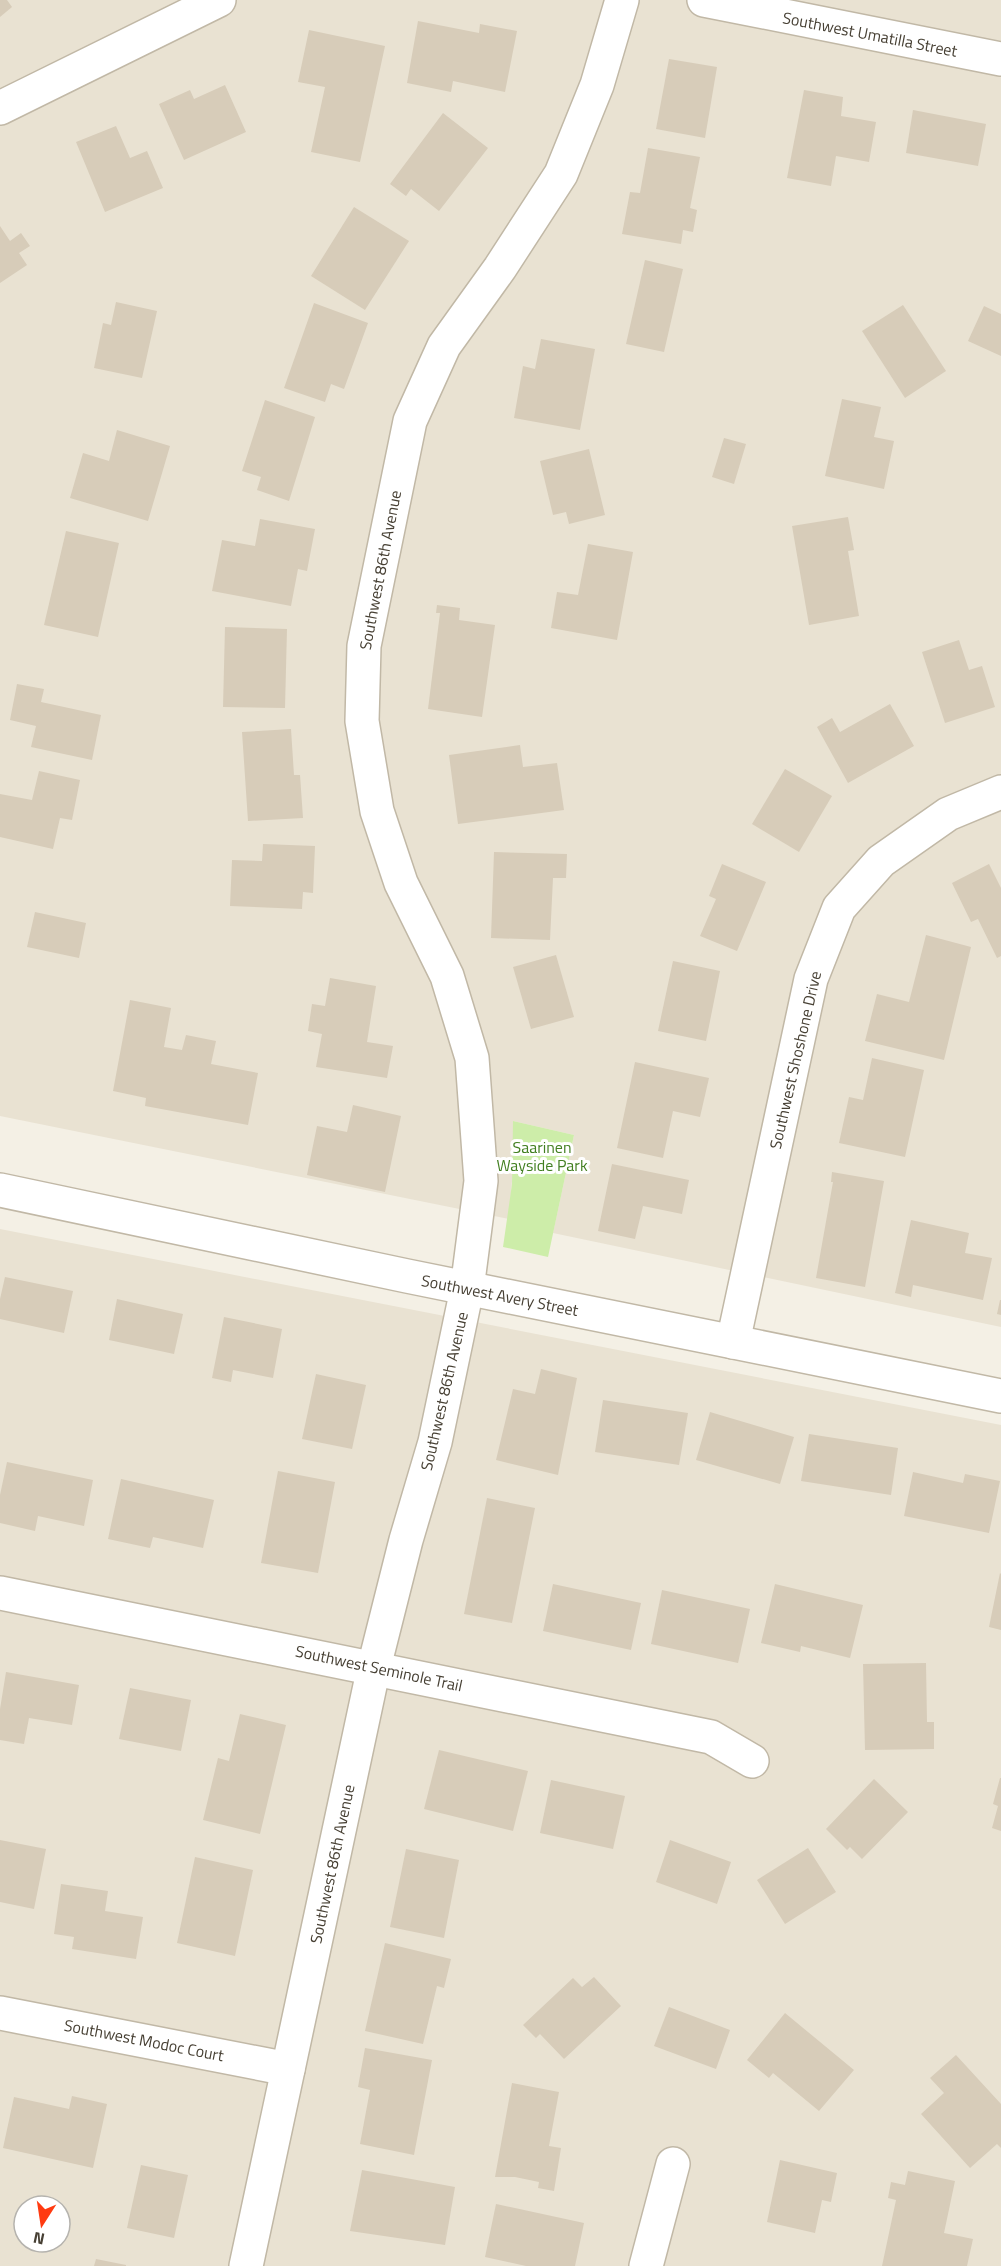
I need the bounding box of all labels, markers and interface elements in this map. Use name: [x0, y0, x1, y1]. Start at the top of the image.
street label: Southwest Umatilla Street: [781, 5, 960, 63]
street label: Southwest 86th Avenue: [353, 488, 407, 652]
street label: Southwest Shoshone Drive: [763, 969, 827, 1151]
park label: Saarinen Wayside Park: [496, 1135, 588, 1177]
street label: Southwest Avery Street: [419, 1268, 581, 1322]
street label: Southwest 86th Avenue: [414, 1309, 474, 1473]
street label: Southwest Seminole Trail: [293, 1639, 465, 1697]
street label: Southwest 86th Avenue: [303, 1782, 361, 1946]
street label: Southwest Modoc Court: [62, 2013, 226, 2067]
north arrow: [12, 2194, 72, 2254]
text: N: [31, 2226, 47, 2252]

